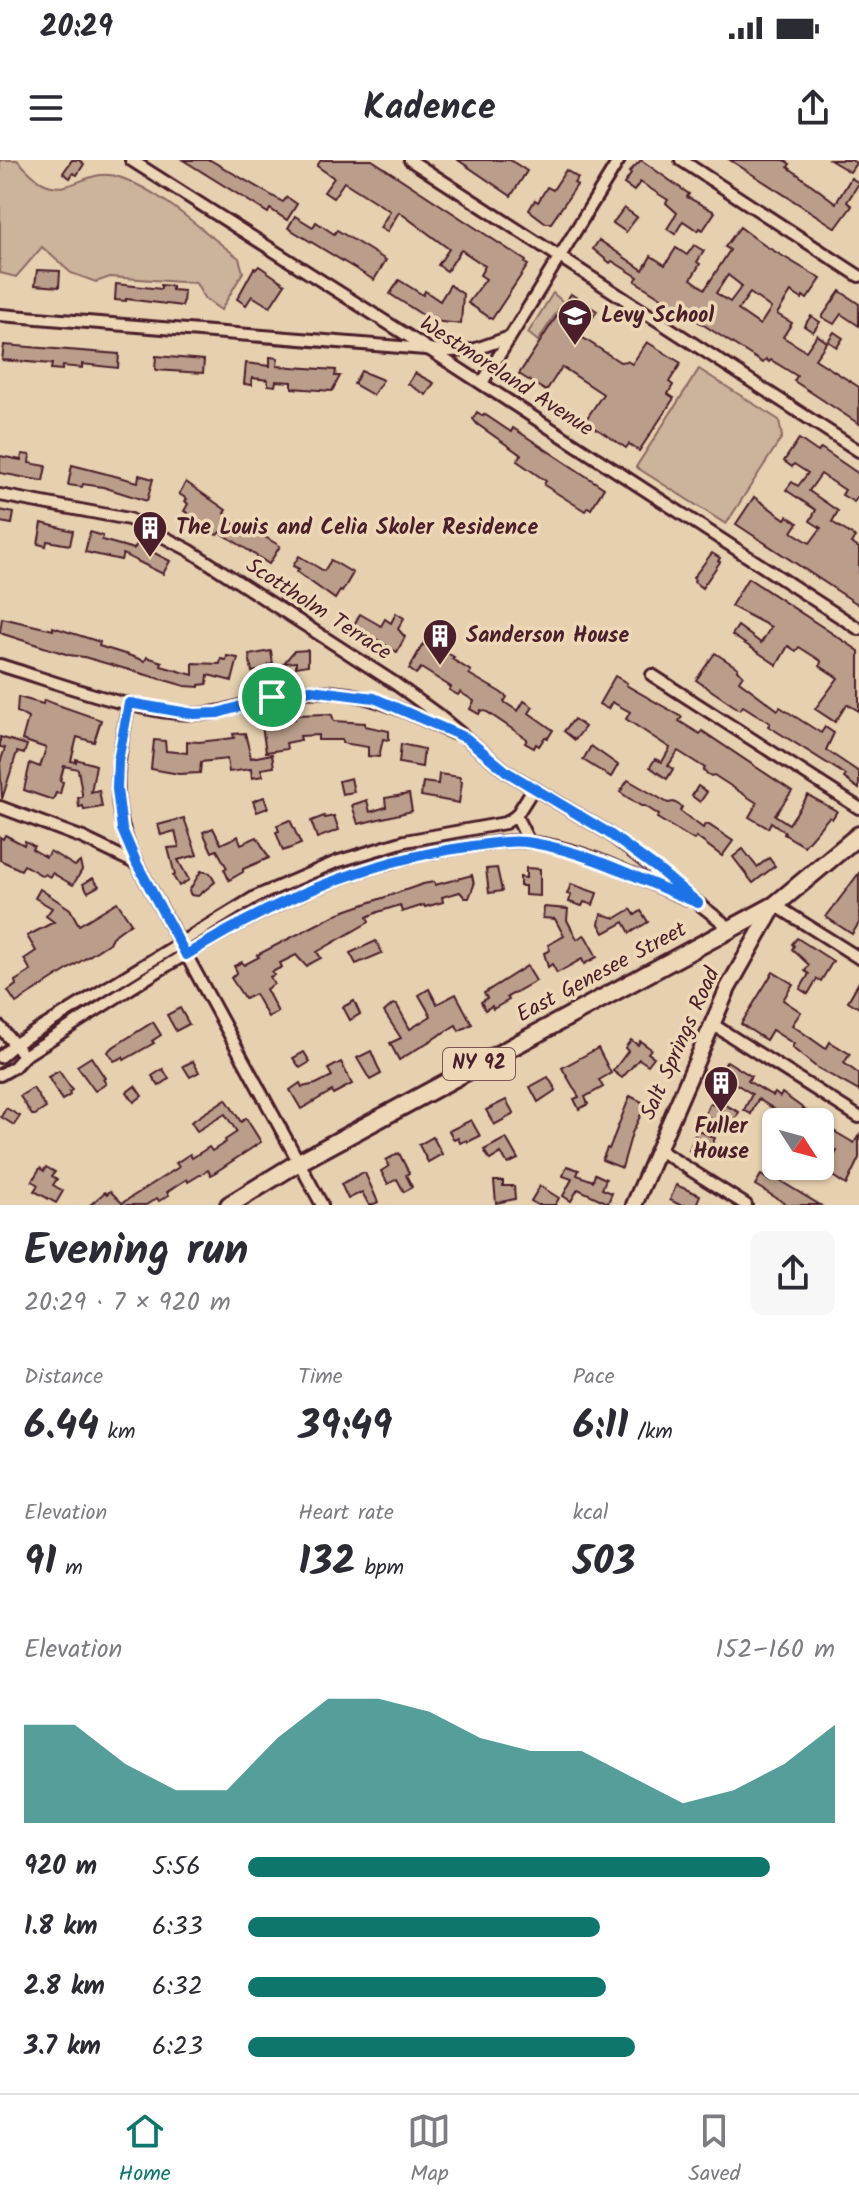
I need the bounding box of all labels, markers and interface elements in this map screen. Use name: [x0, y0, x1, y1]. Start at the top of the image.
text: 20:29: [40, 4, 113, 52]
text: Kadence: [363, 80, 496, 137]
icon: menu: [24, 86, 68, 130]
icon: share: [791, 86, 835, 130]
school or university icon: Levy School: [556, 297, 594, 347]
place label: Levy School: [601, 299, 714, 334]
street label: Westmoreland Avenue: [412, 307, 600, 447]
building icon: The Louis and Celia Skoler Residence: [131, 509, 169, 559]
place label: The Louis and Celia Skoler Residence: [176, 511, 539, 546]
street label: Scottholm Terrace: [238, 550, 398, 671]
building icon: Sanderson House: [421, 617, 459, 667]
place label: Sanderson House: [466, 619, 629, 654]
pin: [238, 663, 306, 731]
icon: arrive: [250, 675, 294, 719]
street label: East Genesee Street: [510, 913, 694, 1033]
street label: Salt Springs Road: [632, 961, 731, 1126]
road number: NY 92: [443, 1048, 515, 1080]
building icon: Fuller House: [702, 1064, 740, 1114]
north arrow: [762, 1108, 834, 1180]
map controls: [762, 1108, 834, 1180]
place label: Fuller House: [693, 1110, 749, 1170]
text: Evening run: [24, 1217, 248, 1287]
button: share: [751, 1231, 835, 1315]
text: 20:29 · 7 × 920 m: [24, 1282, 231, 1324]
text: Distance: [24, 1360, 103, 1395]
text: Time: [298, 1360, 343, 1395]
text: Pace: [573, 1360, 615, 1395]
text: 6.44: [24, 1395, 99, 1459]
text: 39:49: [298, 1395, 392, 1459]
text: 6:11: [573, 1395, 628, 1459]
text: km: [99, 1415, 135, 1450]
text: /km: [628, 1415, 673, 1450]
text: Elevation: [24, 1496, 107, 1531]
text: Heart rate: [298, 1496, 394, 1531]
text: kcal: [573, 1496, 608, 1531]
text: 91: [24, 1531, 56, 1595]
text: 132: [298, 1531, 356, 1595]
text: 503: [573, 1531, 635, 1595]
text: m: [56, 1551, 83, 1586]
text: bpm: [356, 1551, 404, 1586]
text: Elevation: [24, 1629, 122, 1671]
text: 152–160 m: [715, 1629, 835, 1671]
text: 920 m: [24, 1846, 97, 1888]
text: 5:56: [152, 1846, 201, 1888]
text: 1.8 km: [24, 1906, 97, 1948]
text: 6:33: [152, 1906, 203, 1948]
text: 2.8 km: [24, 1966, 105, 2008]
text: 6:32: [152, 1966, 203, 2008]
text: 3.7 km: [24, 2026, 101, 2068]
text: 6:23: [152, 2026, 203, 2068]
tab: Home: [118, 2109, 171, 2192]
tab: Map: [407, 2109, 451, 2192]
tab: Saved: [688, 2109, 741, 2192]

